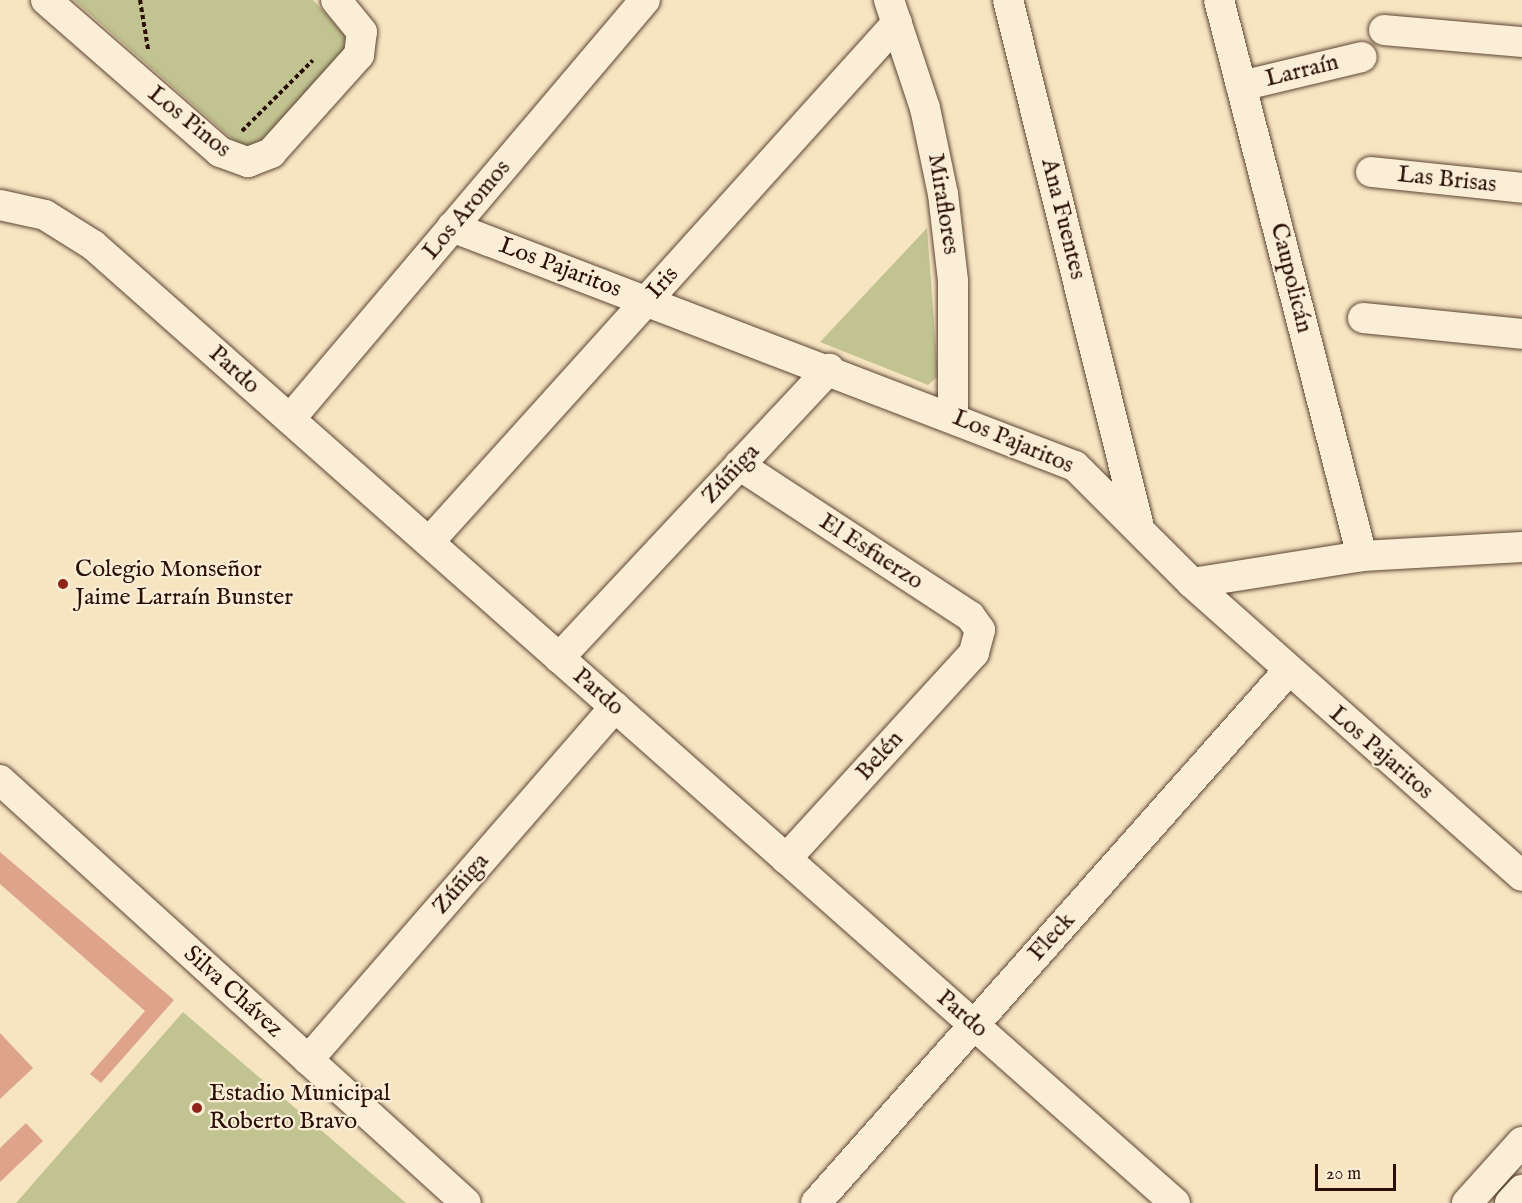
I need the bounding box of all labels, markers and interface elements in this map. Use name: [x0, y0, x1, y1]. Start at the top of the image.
street label: Larraín: [1262, 48, 1342, 94]
street label: Los Pinos: [142, 80, 236, 164]
street label: Miraflores: [921, 151, 965, 257]
street label: Los Aromos: [417, 154, 517, 266]
street label: Ana Fuentes: [1034, 156, 1092, 282]
street label: Las Brisas: [1396, 160, 1498, 200]
street label: Caupolicán: [1263, 220, 1319, 336]
street label: Los Pajaritos: [495, 231, 625, 305]
street label: Iris: [641, 261, 685, 305]
street label: Pardo: [203, 340, 265, 400]
street label: Los Pajaritos: [948, 404, 1078, 480]
street label: Zúñiga: [696, 438, 766, 510]
street label: El Esfuerzo: [813, 508, 929, 596]
place label: Colegio Monseñor Jaime Larraín Bunster: [75, 556, 293, 612]
marker: Colegio Monseñor Jaime Larraín Bunster: [56, 577, 70, 591]
street label: Pardo: [566, 662, 630, 722]
street label: Los Pajaritos: [1323, 700, 1439, 806]
street label: Belén: [850, 725, 910, 787]
street label: Zúñiga: [427, 847, 495, 921]
street label: Fleck: [1023, 907, 1081, 967]
street label: Silva Chávez: [177, 940, 289, 1044]
street label: Pardo: [930, 984, 994, 1044]
place label: Estadio Municipal Roberto Bravo: [209, 1080, 390, 1136]
marker: Estadio Municipal Roberto Bravo: [190, 1101, 204, 1115]
scale bar: [1318, 1152, 1399, 1190]
text: 20 m: [1326, 1163, 1361, 1186]

